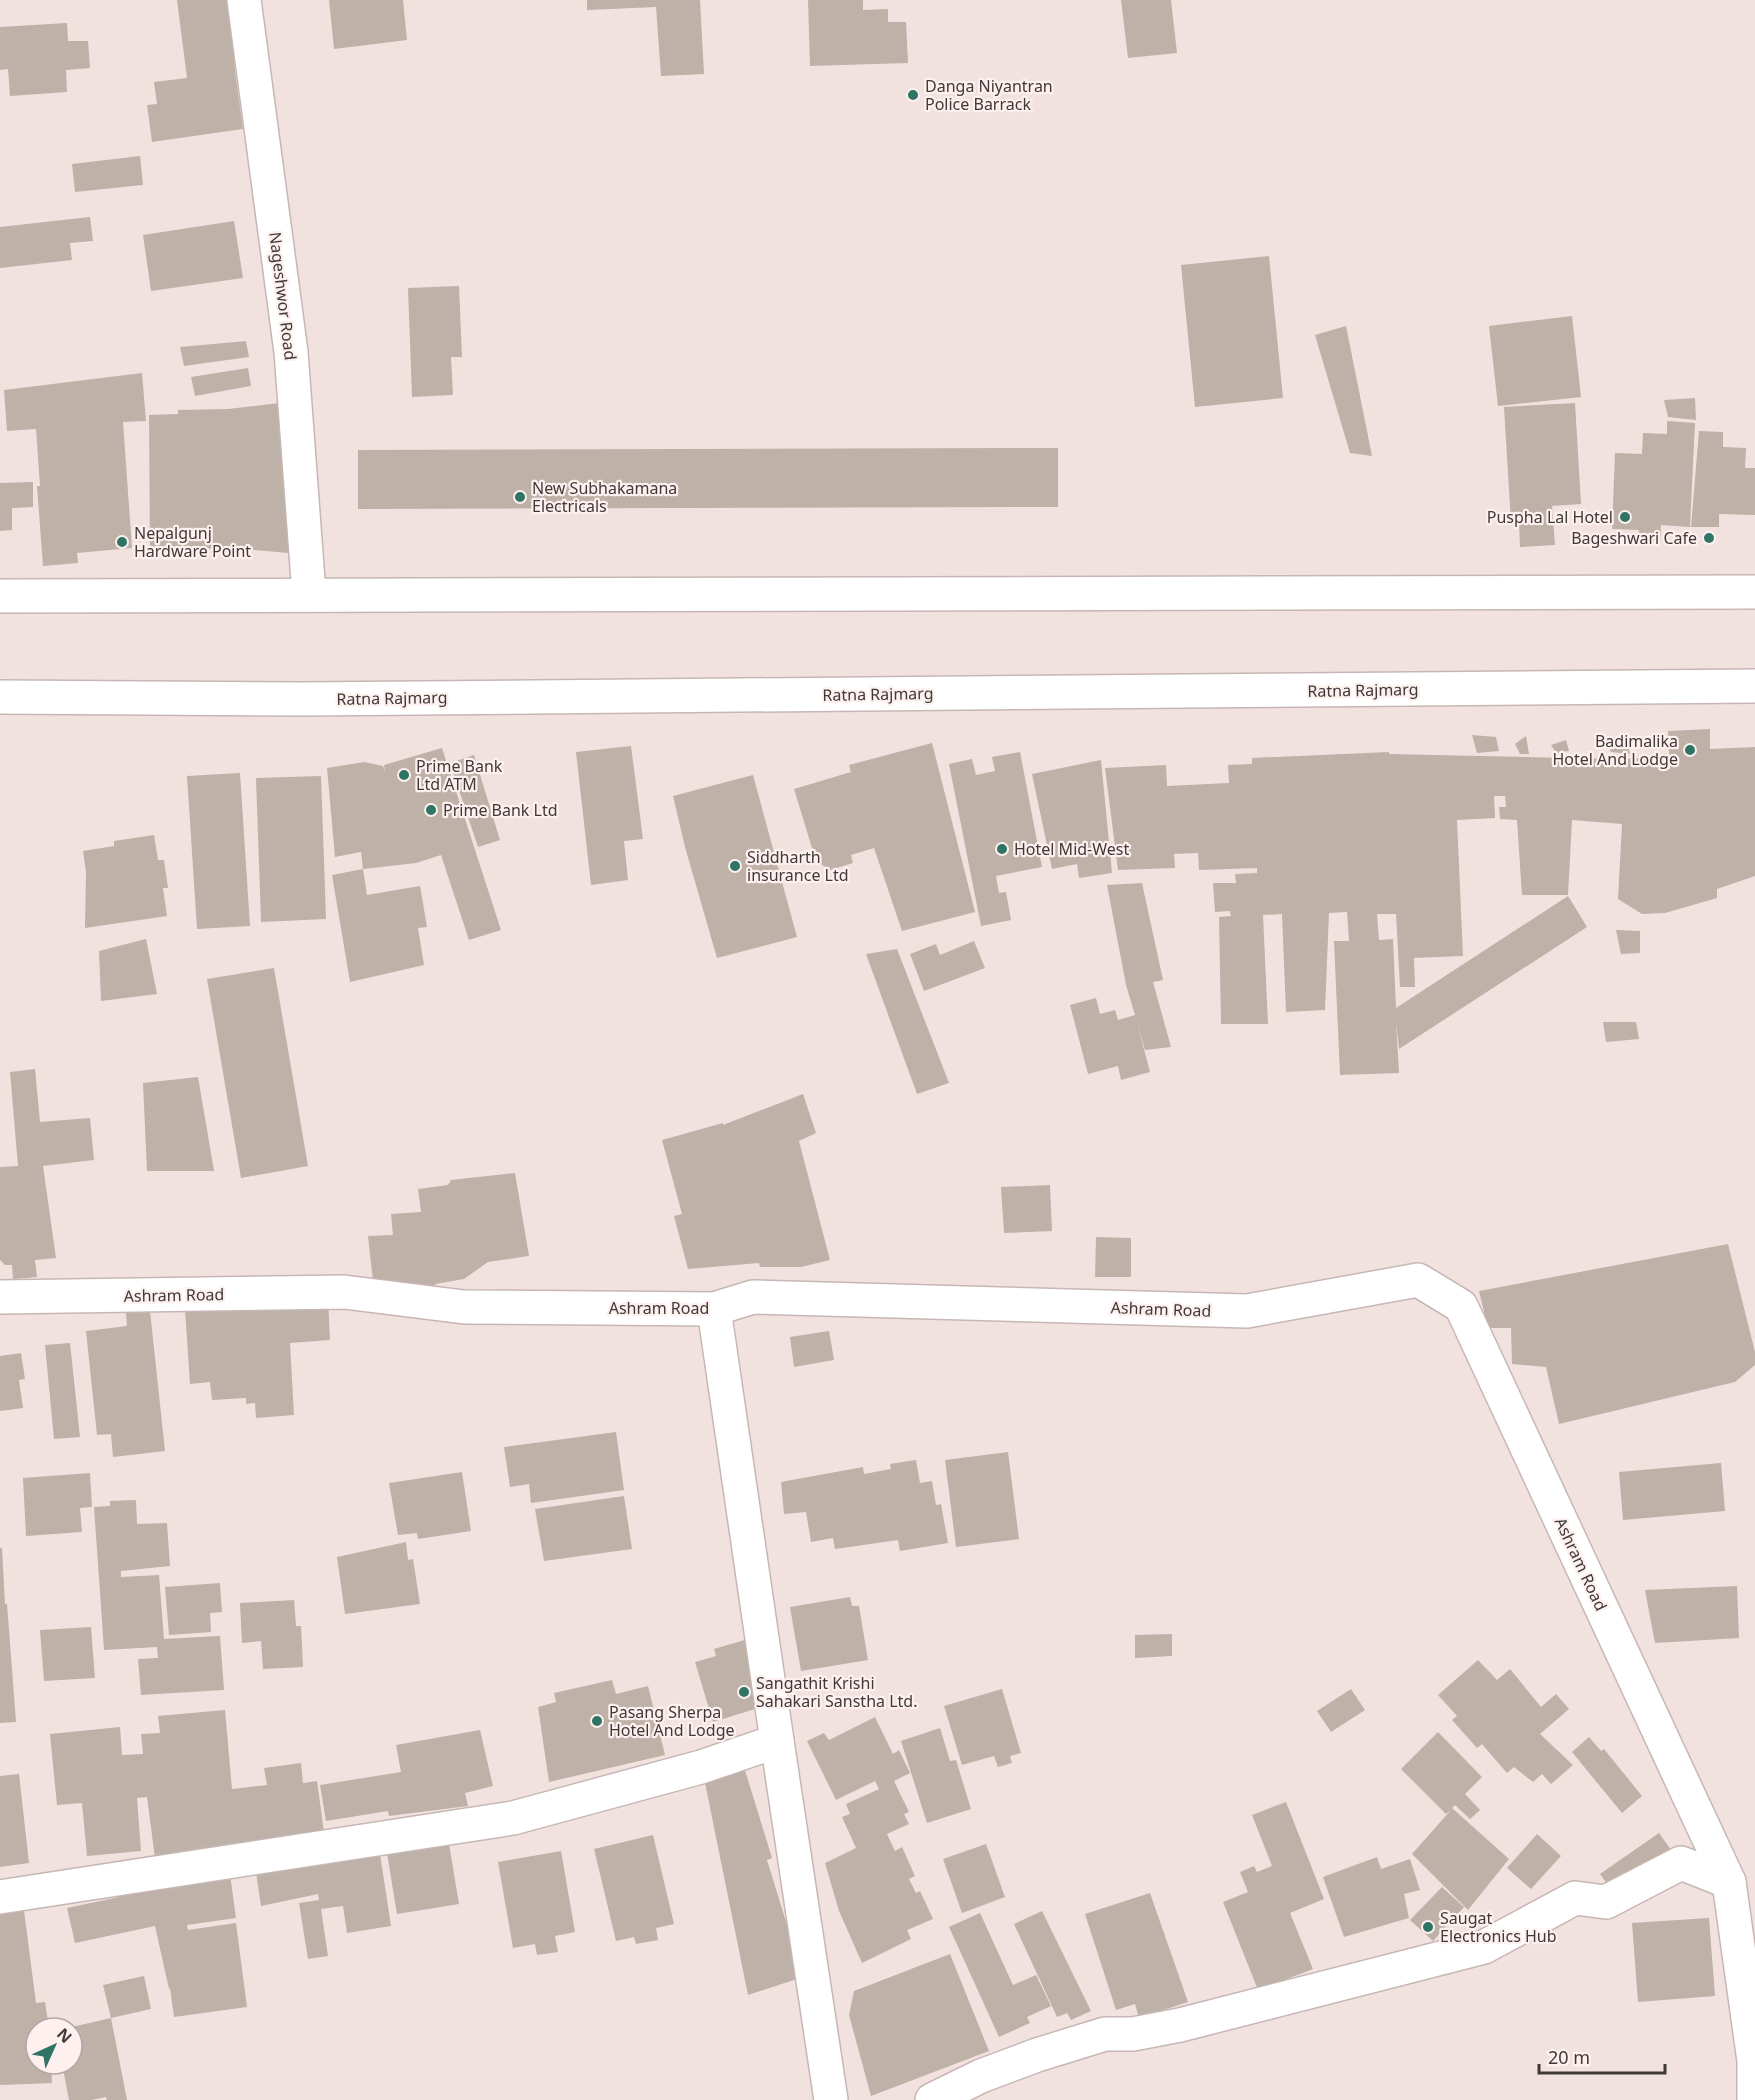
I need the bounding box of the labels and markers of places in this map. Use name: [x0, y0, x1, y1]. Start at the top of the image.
place label: Danga Niyantran Police Barrack: [925, 75, 1053, 115]
marker: Danga Niyantran Police Barrack: [906, 88, 920, 102]
place label: New Subhakamana Electricals: [532, 477, 677, 517]
marker: New Subhakamana Electricals: [513, 490, 527, 504]
place label: Puspha Lal Hotel: [1487, 506, 1613, 528]
marker: Puspha Lal Hotel: [1618, 510, 1632, 524]
place label: Nepalgunj Hardware Point: [134, 522, 251, 562]
place label: Bageshwari Cafe: [1571, 527, 1697, 549]
marker: Bageshwari Cafe: [1702, 531, 1716, 545]
marker: Nepalgunj Hardware Point: [115, 535, 129, 549]
place label: Badimalika Hotel And Lodge: [1552, 730, 1678, 770]
marker: Badimalika Hotel And Lodge: [1683, 743, 1697, 757]
place label: Prime Bank Ltd ATM: [416, 755, 503, 795]
marker: Prime Bank Ltd ATM: [397, 768, 411, 782]
place label: Prime Bank Ltd: [443, 799, 558, 821]
marker: Prime Bank Ltd: [424, 803, 438, 817]
place label: Hotel Mid-West: [1014, 838, 1130, 860]
marker: Hotel Mid-West: [995, 842, 1009, 856]
place label: Siddharth insurance Ltd: [747, 846, 849, 886]
marker: Siddharth insurance Ltd: [728, 859, 742, 873]
place label: Sangathit Krishi Sahakari Sanstha Ltd.: [756, 1672, 917, 1712]
marker: Sangathit Krishi Sahakari Sanstha Ltd.: [737, 1685, 751, 1699]
place label: Pasang Sherpa Hotel And Lodge: [609, 1701, 735, 1741]
marker: Pasang Sherpa Hotel And Lodge: [590, 1714, 604, 1728]
place label: Saugat Electronics Hub: [1440, 1907, 1557, 1947]
marker: Saugat Electronics Hub: [1421, 1920, 1435, 1934]

